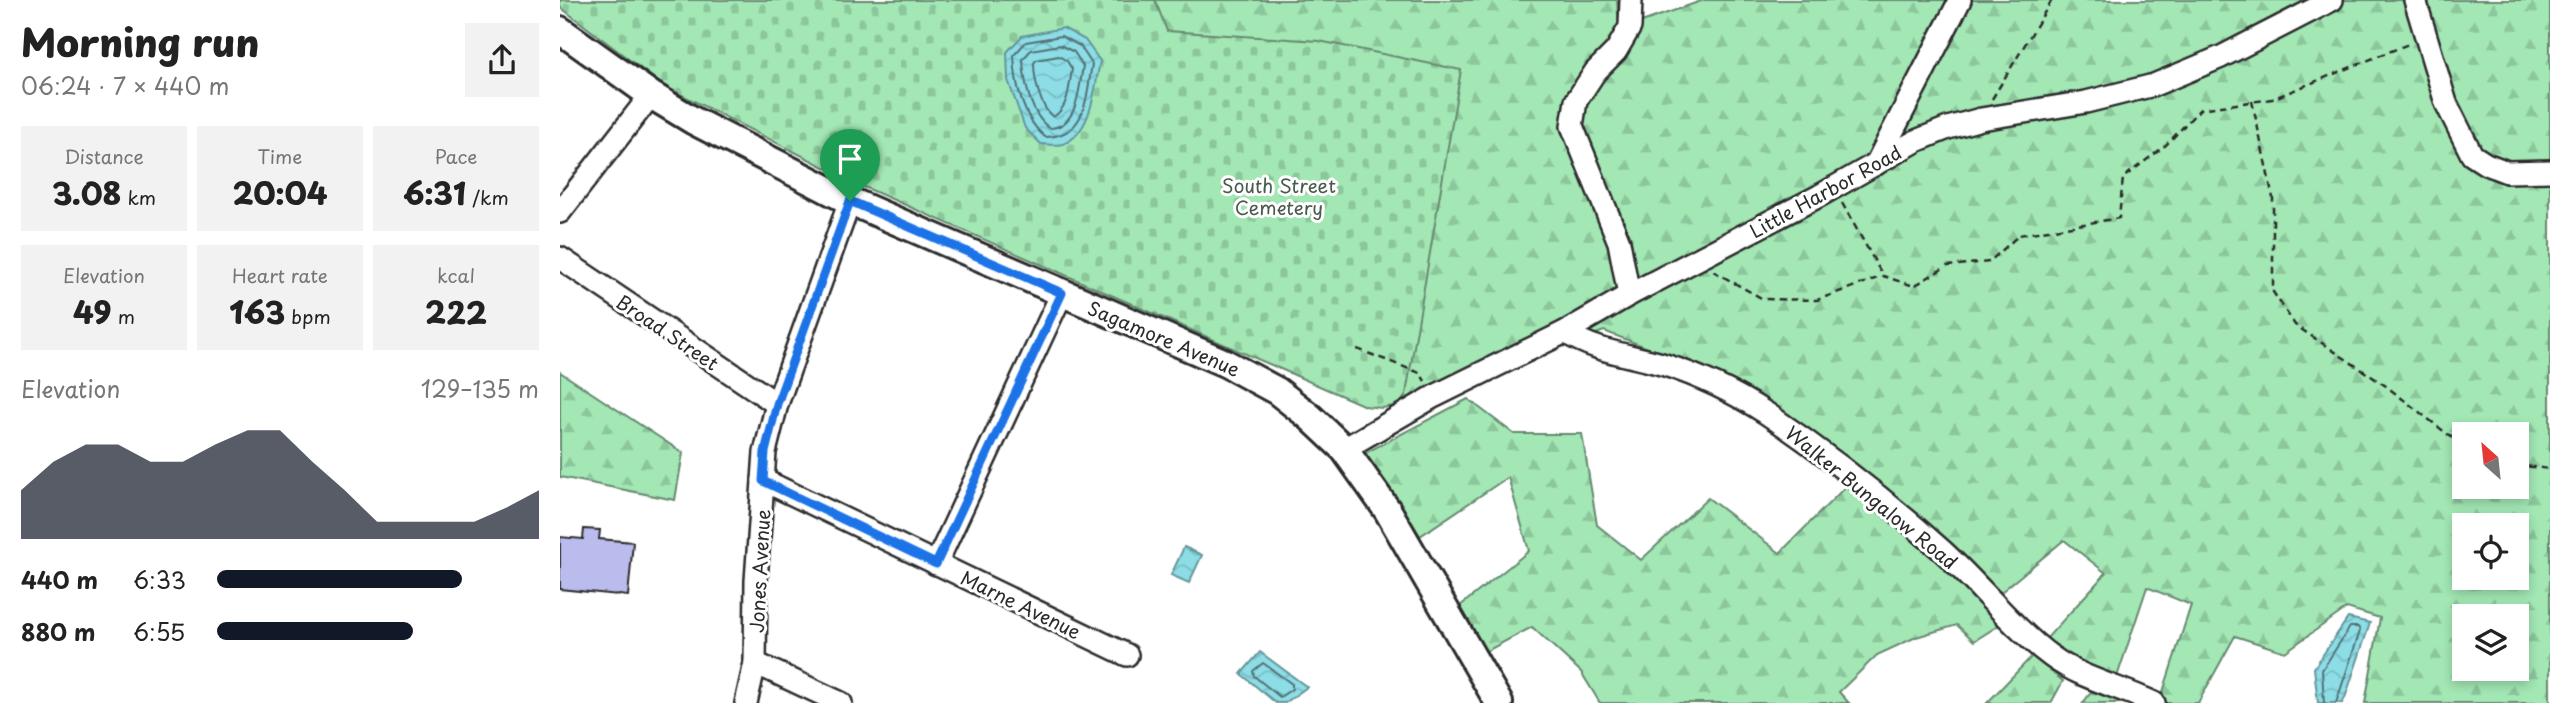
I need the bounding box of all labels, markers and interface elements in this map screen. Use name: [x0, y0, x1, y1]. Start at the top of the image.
text: Morning run: [21, 13, 259, 70]
button: share: [465, 23, 539, 97]
text: 06:24 · 7 × 440 m: [21, 68, 229, 103]
pin: [820, 129, 880, 201]
street label: Little Harbor Road: [1744, 138, 1906, 244]
icon: arrive: [831, 140, 869, 178]
text: Distance: [64, 142, 144, 170]
text: Time: [258, 142, 302, 170]
text: Pace: [435, 142, 477, 170]
text: 3.08: [52, 170, 121, 215]
text: 20:04: [233, 170, 327, 215]
text: 6:31: [403, 170, 466, 215]
park label: South Street Cemetery: [1222, 171, 1336, 221]
text: km: [121, 183, 156, 211]
text: /km: [466, 183, 509, 211]
text: Elevation: [63, 261, 145, 289]
text: Heart rate: [232, 261, 328, 289]
text: kcal: [437, 261, 475, 289]
street label: Broad Street: [611, 287, 725, 377]
text: 49: [73, 289, 112, 334]
text: 163: [229, 289, 285, 334]
text: 222: [425, 289, 487, 334]
street label: Sagamore Avenue: [1084, 293, 1244, 383]
text: m: [112, 302, 135, 330]
text: bpm: [285, 302, 331, 330]
text: Elevation: [21, 371, 120, 406]
text: 129–135 m: [421, 371, 539, 406]
street label: Walker Bungalow Road: [1780, 419, 1964, 575]
north arrow: [2452, 422, 2529, 499]
map controls: [2452, 422, 2529, 681]
street label: Jones Avenue: [742, 508, 776, 634]
button: locate: [2452, 513, 2529, 590]
text: 440 m: [21, 562, 98, 597]
text: 6:33: [133, 562, 186, 597]
street label: Marne Avenue: [956, 563, 1086, 645]
button: layers: [2452, 604, 2529, 681]
text: 880 m: [21, 614, 96, 649]
text: 6:55: [133, 614, 185, 649]

